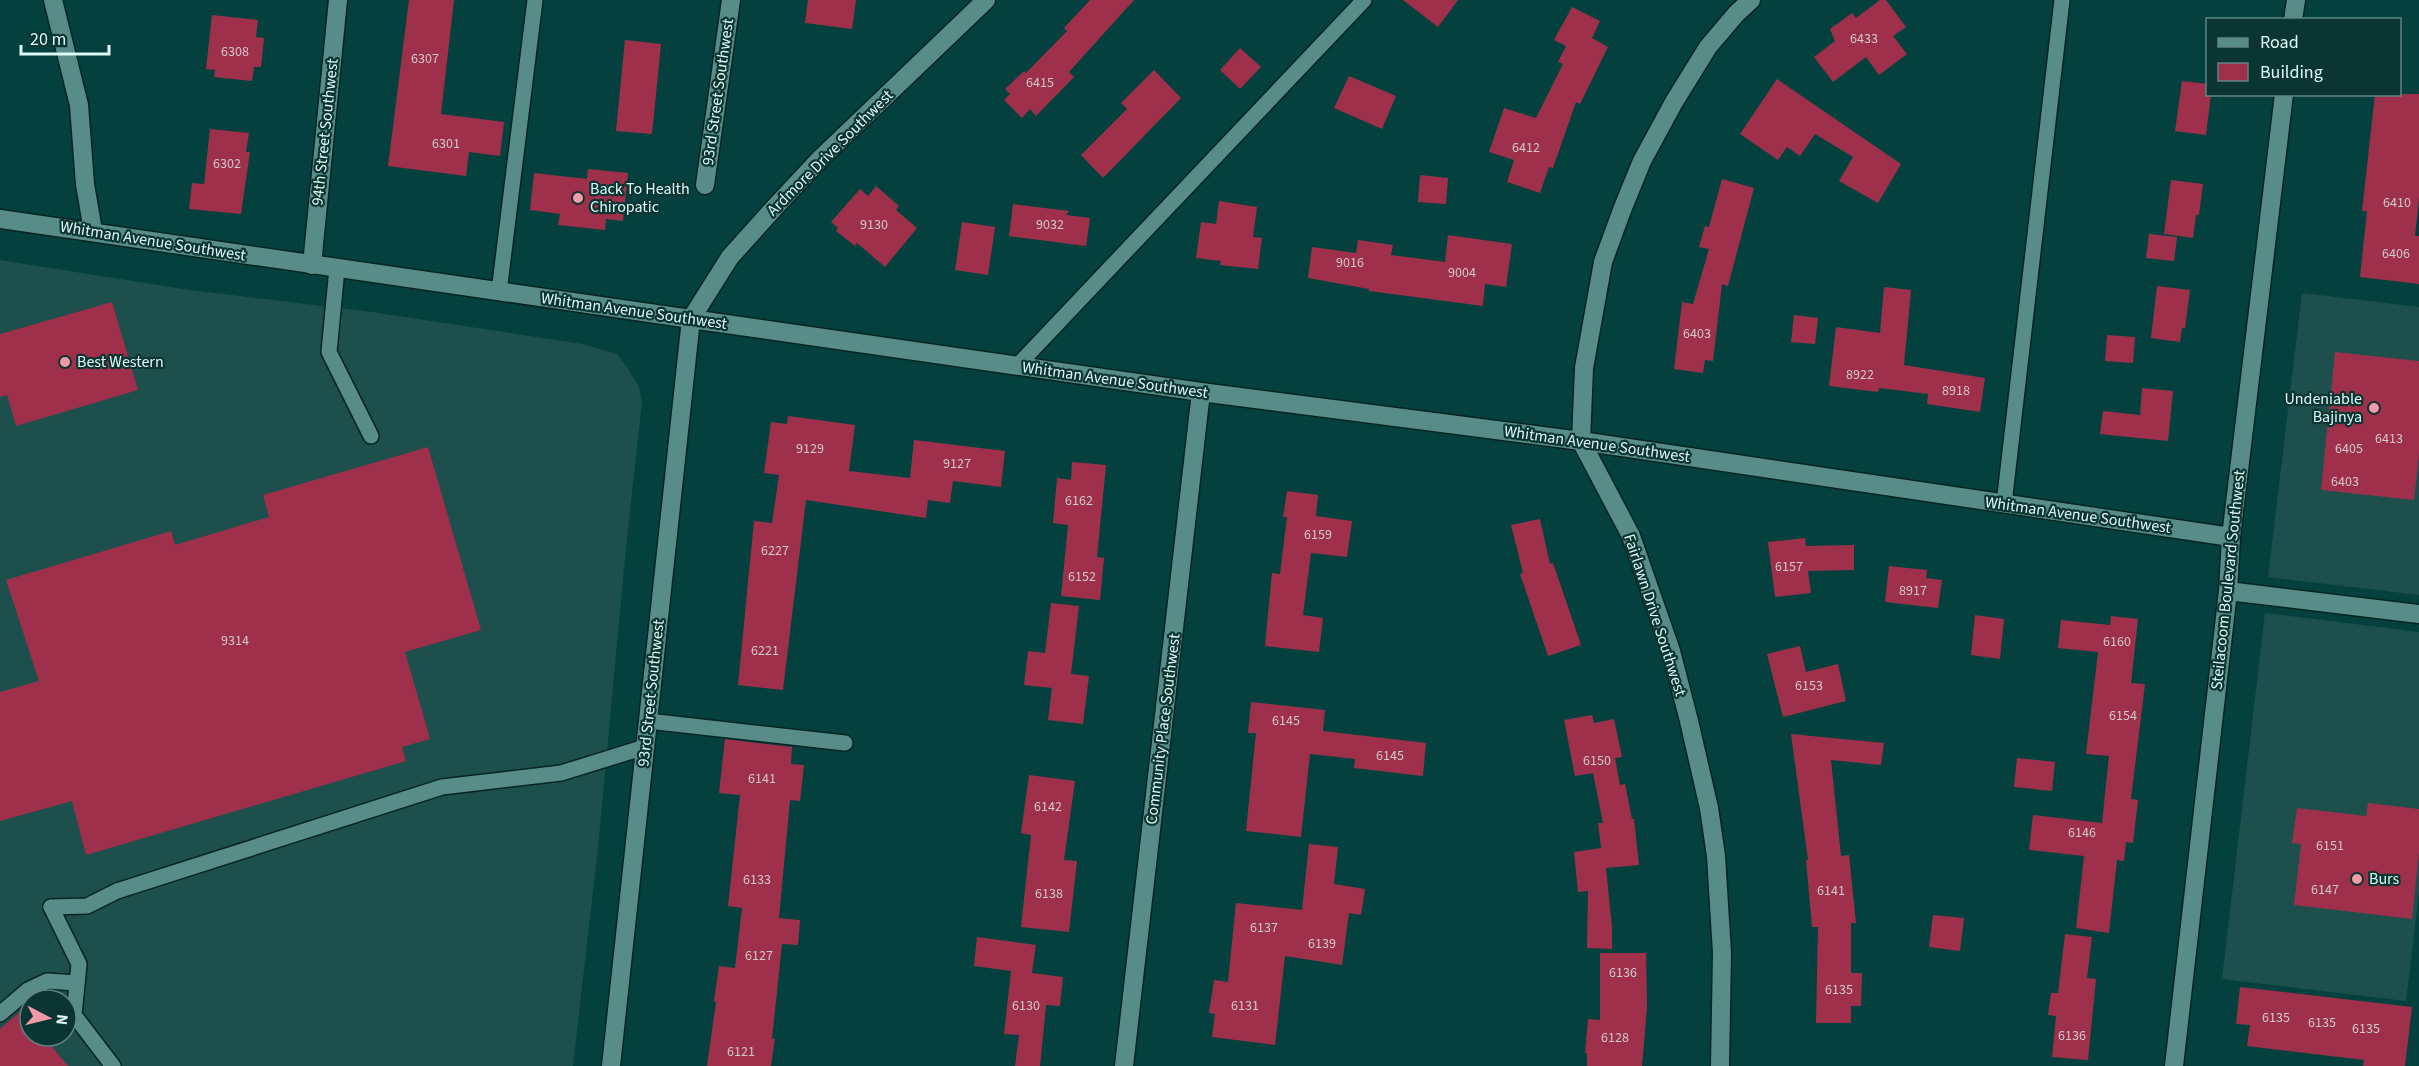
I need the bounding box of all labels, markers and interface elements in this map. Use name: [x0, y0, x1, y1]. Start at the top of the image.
street label: 93rd Street Southwest: [697, 17, 739, 167]
scale bar: [21, 18, 110, 56]
legend: [2206, 18, 2401, 96]
text: 20 m: [30, 27, 66, 52]
house number: 6433: [1850, 29, 1878, 49]
text: Road: [2260, 30, 2299, 55]
house number: 6308: [221, 42, 249, 62]
house number: 6307: [411, 49, 439, 69]
street label: 94th Street Southwest: [306, 57, 344, 207]
text: Building: [2260, 60, 2323, 85]
house number: 6415: [1026, 73, 1054, 93]
street label: Ardmore Drive Southwest: [762, 85, 898, 221]
house number: 6301: [432, 134, 460, 154]
house number: 6412: [1512, 138, 1540, 158]
house number: 6302: [213, 154, 241, 174]
place label: Back To Health Chiropatic: [590, 178, 690, 218]
marker: Back To Health Chiropatic: [571, 191, 585, 205]
house number: 6410: [2383, 193, 2411, 213]
street label: Whitman Avenue Southwest: [59, 215, 248, 267]
house number: 9130: [860, 215, 888, 235]
house number: 9032: [1036, 215, 1064, 235]
house number: 6406: [2382, 244, 2410, 264]
house number: 9016: [1336, 253, 1364, 273]
house number: 9004: [1448, 263, 1476, 283]
street label: Whitman Avenue Southwest: [540, 287, 729, 335]
house number: 6403: [1683, 324, 1711, 344]
place label: Best Western: [77, 351, 164, 373]
marker: Best Western: [58, 355, 72, 369]
street label: Whitman Avenue Southwest: [1021, 356, 1210, 404]
house number: 8922: [1846, 365, 1874, 385]
house number: 8918: [1942, 381, 1970, 401]
place label: Undeniable Bajinya: [2284, 388, 2362, 428]
marker: Undeniable Bajinya: [2367, 401, 2381, 415]
street label: Whitman Avenue Southwest: [1503, 420, 1692, 468]
house number: 6413: [2375, 429, 2403, 449]
house number: 9129: [796, 439, 824, 459]
house number: 6405: [2335, 439, 2363, 459]
house number: 9127: [943, 454, 971, 474]
street label: Steilacoom Boulevard Southwest: [2206, 468, 2251, 691]
house number: 6403: [2331, 472, 2359, 492]
house number: 6162: [1065, 491, 1093, 511]
street label: Whitman Avenue Southwest: [1984, 491, 2173, 539]
house number: 6159: [1304, 525, 1332, 545]
street label: Fairlawn Drive Southwest: [1618, 531, 1692, 700]
house number: 6227: [761, 541, 789, 561]
house number: 6157: [1775, 557, 1803, 577]
house number: 6152: [1068, 567, 1096, 587]
house number: 8917: [1899, 581, 1927, 601]
street label: 93rd Street Southwest: [632, 618, 670, 768]
house number: 9314: [221, 631, 249, 651]
street label: Community Place Southwest: [1140, 632, 1186, 826]
house number: 6160: [2103, 632, 2131, 652]
house number: 6221: [751, 641, 779, 661]
house number: 6153: [1795, 676, 1823, 696]
house number: 6154: [2109, 706, 2137, 726]
house number: 6145: [1272, 711, 1300, 731]
house number: 6145: [1376, 746, 1404, 766]
house number: 6150: [1583, 751, 1611, 771]
house number: 6141: [748, 769, 776, 789]
house number: 6142: [1034, 797, 1062, 817]
house number: 6146: [2068, 823, 2096, 843]
house number: 6151: [2316, 836, 2344, 856]
place label: Burs: [2369, 868, 2400, 890]
house number: 6133: [743, 870, 771, 890]
marker: Burs: [2350, 872, 2364, 886]
house number: 6147: [2311, 880, 2339, 900]
house number: 6141: [1817, 881, 1845, 901]
house number: 6138: [1035, 884, 1063, 904]
house number: 6137: [1250, 918, 1278, 938]
house number: 6139: [1308, 934, 1336, 954]
house number: 6127: [745, 946, 773, 966]
house number: 6136: [1609, 963, 1637, 983]
house number: 6135: [1825, 980, 1853, 1000]
north arrow: [18, 988, 78, 1048]
house number: 6130: [1012, 996, 1040, 1016]
house number: 6131: [1231, 996, 1259, 1016]
house number: 6135: [2262, 1008, 2290, 1028]
text: N: [50, 1013, 73, 1026]
house number: 6135: [2308, 1013, 2336, 1033]
house number: 6135: [2352, 1019, 2380, 1039]
house number: 6136: [2058, 1026, 2086, 1046]
house number: 6128: [1601, 1028, 1629, 1048]
house number: 6121: [727, 1042, 755, 1062]

